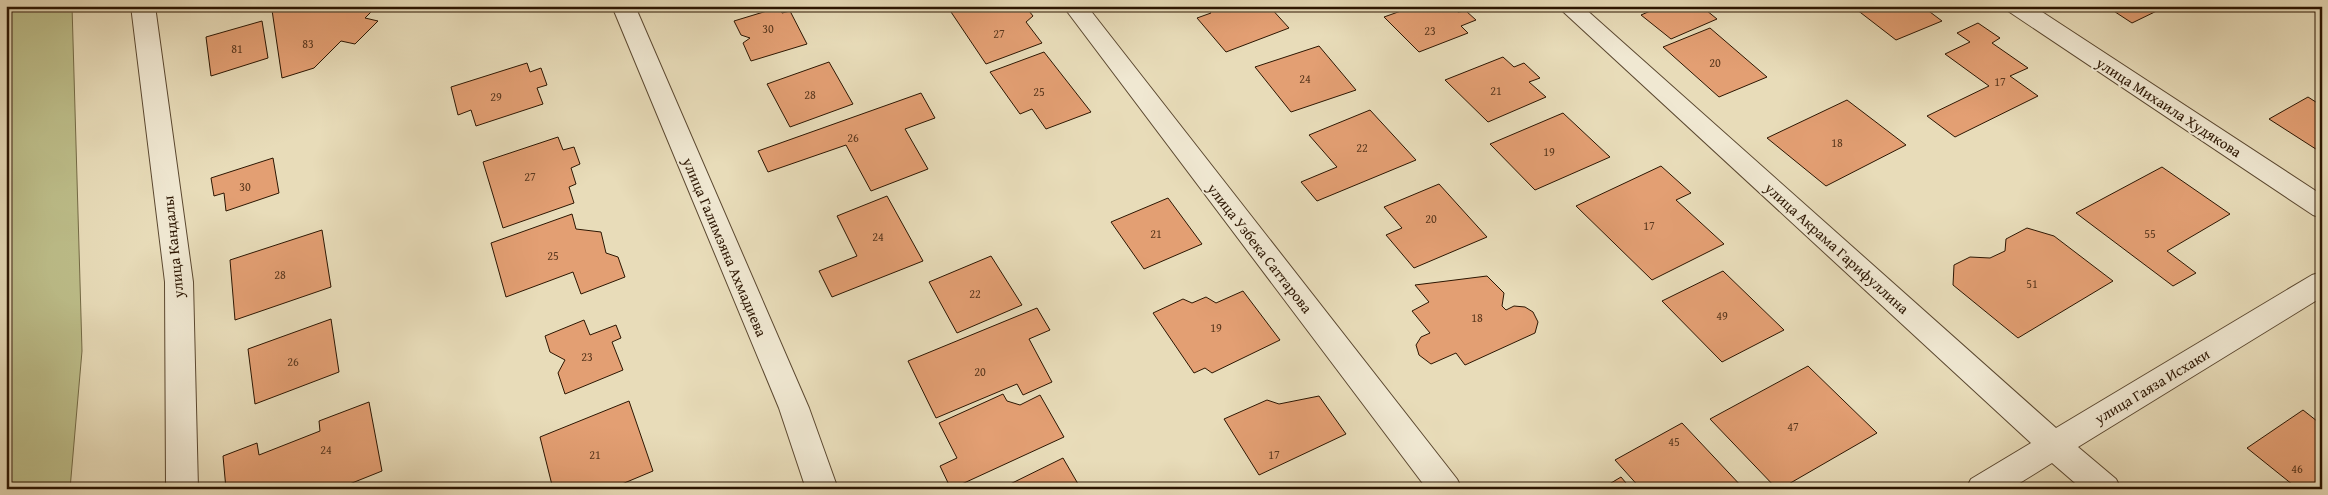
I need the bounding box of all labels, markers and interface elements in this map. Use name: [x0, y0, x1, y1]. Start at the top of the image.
house number: 30: [762, 20, 774, 37]
house number: 23: [1424, 22, 1436, 39]
house number: 27: [993, 25, 1005, 42]
house number: 83: [302, 35, 314, 52]
house number: 81: [231, 40, 243, 57]
street label: улица Михаила Худякова: [2091, 51, 2247, 162]
house number: 20: [1709, 54, 1721, 71]
house number: 24: [1299, 70, 1311, 87]
house number: 17: [1994, 73, 2006, 90]
house number: 21: [1490, 82, 1502, 99]
house number: 25: [1033, 83, 1045, 100]
house number: 28: [804, 86, 816, 103]
house number: 29: [490, 88, 502, 105]
house number: 26: [847, 129, 859, 146]
house number: 18: [1831, 134, 1843, 151]
house number: 22: [1356, 139, 1368, 156]
house number: 19: [1543, 143, 1555, 160]
street label: улица Галимзяна Ахмадиева: [677, 153, 773, 340]
house number: 27: [524, 168, 536, 185]
street label: улица Акрама Гарифуллина: [1760, 177, 1914, 319]
house number: 30: [239, 178, 251, 195]
street label: улица Узбека Саттарова: [1202, 178, 1318, 318]
street label: улица Кандалы: [157, 194, 189, 300]
house number: 20: [1425, 210, 1437, 227]
house number: 17: [1643, 217, 1655, 234]
house number: 21: [1150, 225, 1162, 242]
house number: 55: [2144, 225, 2156, 242]
house number: 24: [872, 228, 884, 245]
house number: 25: [547, 247, 559, 264]
house number: 28: [274, 266, 286, 283]
house number: 51: [2026, 275, 2038, 292]
house number: 22: [969, 285, 981, 302]
house number: 49: [1716, 307, 1728, 324]
house number: 18: [1471, 309, 1483, 326]
house number: 19: [1210, 319, 1222, 336]
street label: улица Гаяза Исхаки: [2090, 343, 2214, 429]
house number: 23: [581, 348, 593, 365]
house number: 26: [287, 353, 299, 370]
house number: 20: [974, 363, 986, 380]
house number: 47: [1787, 418, 1799, 435]
house number: 45: [1668, 433, 1680, 450]
house number: 24: [320, 441, 332, 458]
house number: 21: [589, 446, 601, 463]
house number: 17: [1268, 446, 1280, 463]
house number: 46: [2291, 460, 2303, 477]

